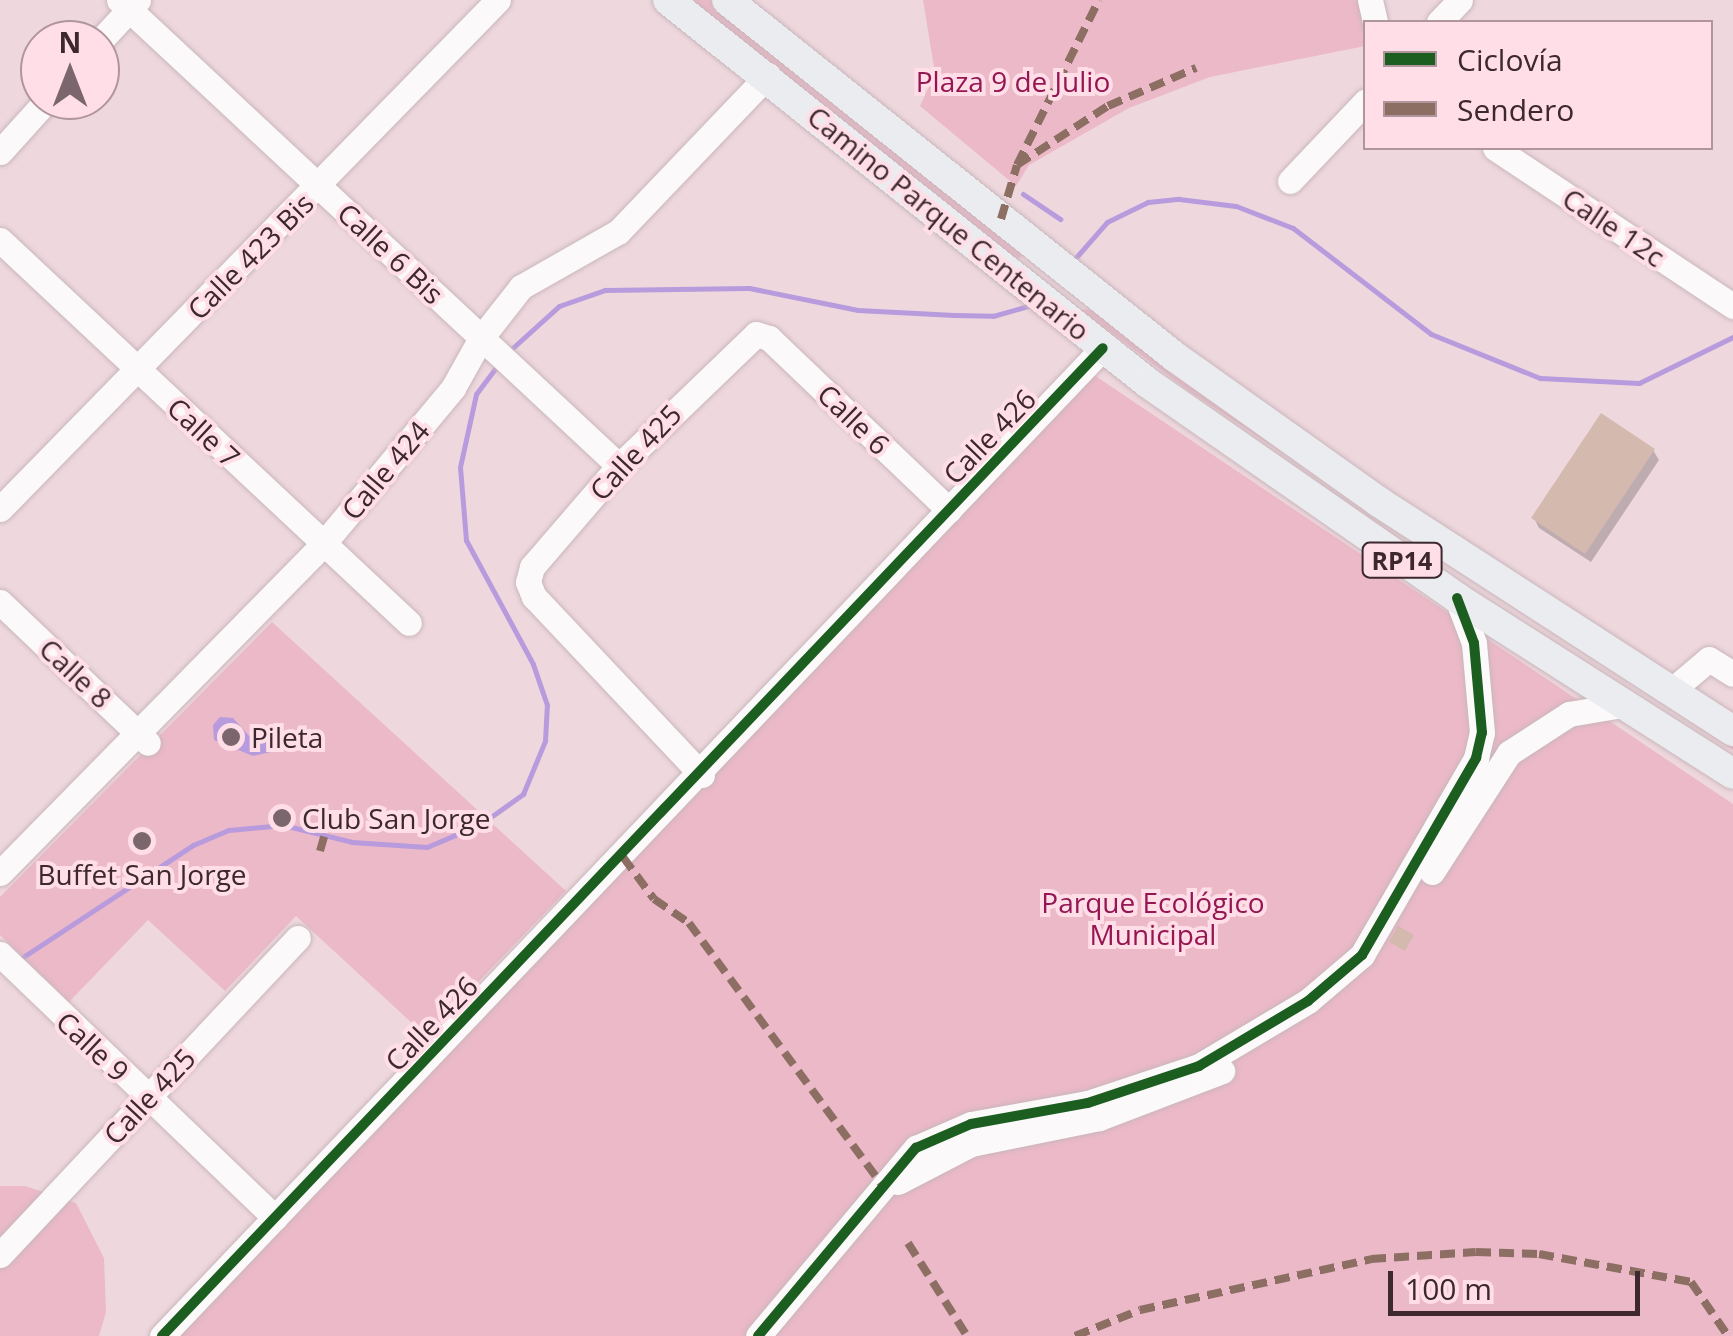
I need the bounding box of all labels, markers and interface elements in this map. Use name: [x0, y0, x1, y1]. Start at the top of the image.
north arrow: [20, 20, 120, 120]
legend: [1363, 20, 1713, 150]
text: N: [59, 23, 81, 61]
text: Ciclovía: [1457, 39, 1563, 80]
park label: Plaza 9 de Julio: [916, 64, 1110, 98]
text: Sendero: [1457, 89, 1574, 130]
street label: Camino Parque Centenario: [801, 99, 1097, 347]
street label: Calle 12c: [1557, 181, 1671, 273]
street label: Calle 423 Bis: [180, 186, 320, 326]
street label: Calle 6 Bis: [331, 196, 451, 310]
street label: Calle 6: [811, 377, 897, 461]
street label: Calle 426: [936, 382, 1042, 490]
street label: Calle 7: [161, 390, 247, 474]
street label: Calle 425: [582, 397, 688, 507]
street label: Calle 424: [334, 414, 436, 526]
road number: RP14: [1360, 540, 1444, 580]
street label: Calle 8: [33, 631, 119, 715]
place label: Pileta: [251, 720, 323, 754]
marker: Pileta: [220, 726, 242, 748]
place label: Club San Jorge: [302, 801, 490, 835]
marker: Club San Jorge: [271, 807, 293, 829]
marker: Buffet San Jorge: [131, 830, 153, 852]
place label: Buffet San Jorge: [37, 857, 247, 891]
park label: Parque Ecológico Municipal: [1041, 885, 1265, 951]
street label: Calle 426: [378, 969, 484, 1077]
street label: Calle 9: [50, 1004, 136, 1088]
street label: Calle 425: [96, 1041, 202, 1151]
scale bar: [1393, 1251, 1646, 1313]
text: 100 m: [1405, 1268, 1492, 1309]

